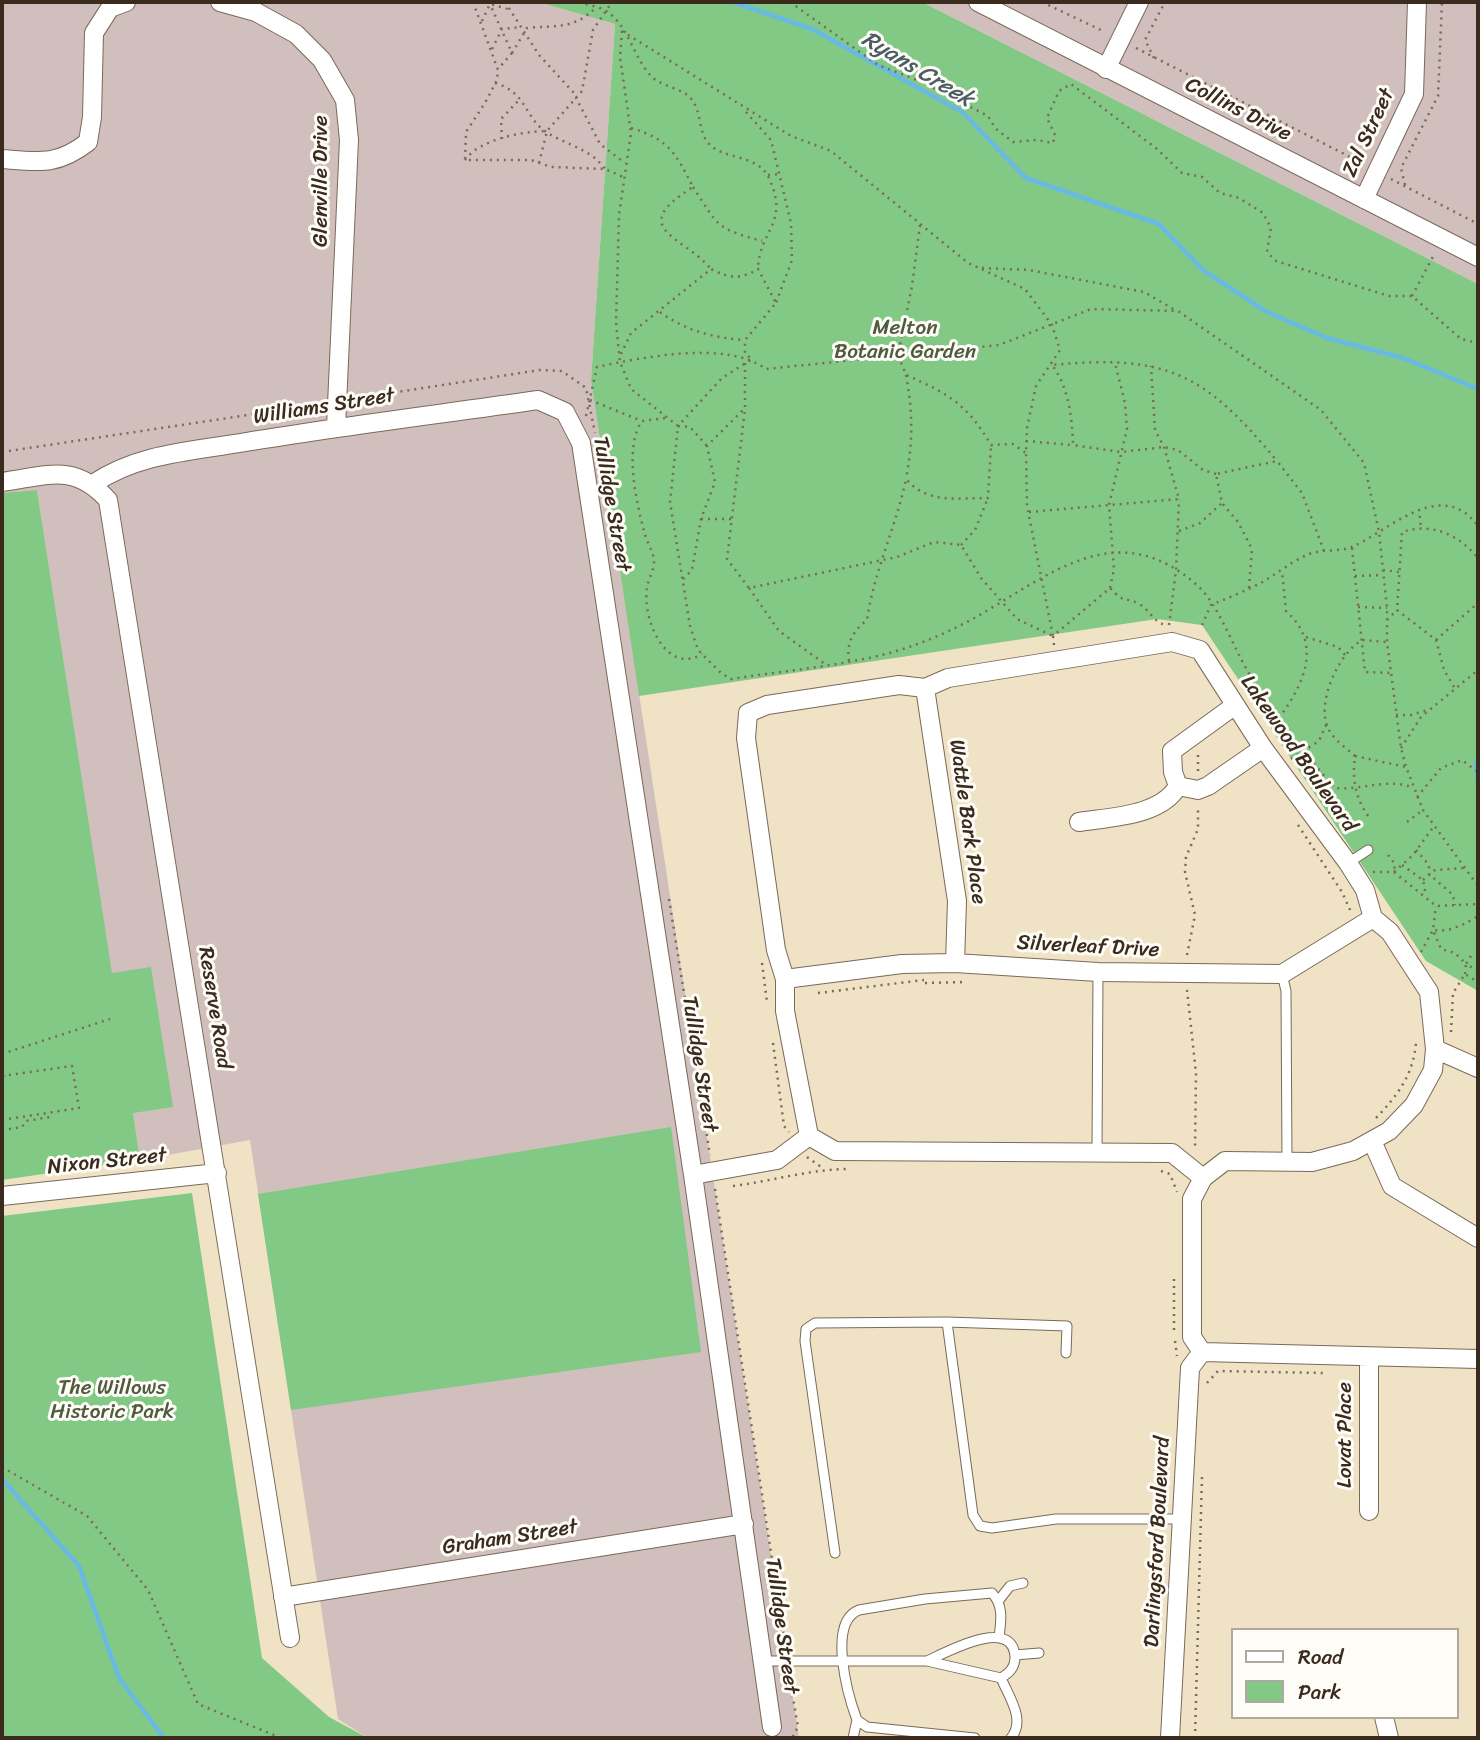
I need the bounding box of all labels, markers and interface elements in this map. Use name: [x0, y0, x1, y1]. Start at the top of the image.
water label: Ryans Creek: [856, 26, 978, 114]
street label: Collins Drive: [1181, 73, 1295, 147]
street label: Zal Street: [1338, 85, 1400, 181]
street label: Glenville Drive: [309, 115, 335, 247]
park label: Melton Botanic Garden: [834, 316, 976, 366]
street label: Williams Street: [252, 383, 396, 431]
street label: Tullidge Street: [587, 434, 635, 574]
street label: Lakewood Boulevard: [1234, 671, 1362, 837]
street label: Wattle Bark Place: [943, 738, 991, 906]
street label: Silverleaf Drive: [1016, 931, 1160, 963]
street label: Reserve Road: [192, 945, 236, 1071]
street label: Tullidge Street: [676, 994, 722, 1134]
street label: Nixon Street: [46, 1143, 168, 1181]
park label: The Willows Historic Park: [50, 1376, 174, 1426]
street label: Lovat Place: [1333, 1382, 1359, 1488]
street label: Darlingsford Boulevard: [1140, 1436, 1176, 1648]
street label: Graham Street: [441, 1515, 579, 1561]
street label: Tullidge Street: [759, 1556, 803, 1696]
legend: [1232, 1628, 1459, 1719]
text: Road: [1298, 1638, 1343, 1676]
text: Park: [1298, 1673, 1341, 1711]

